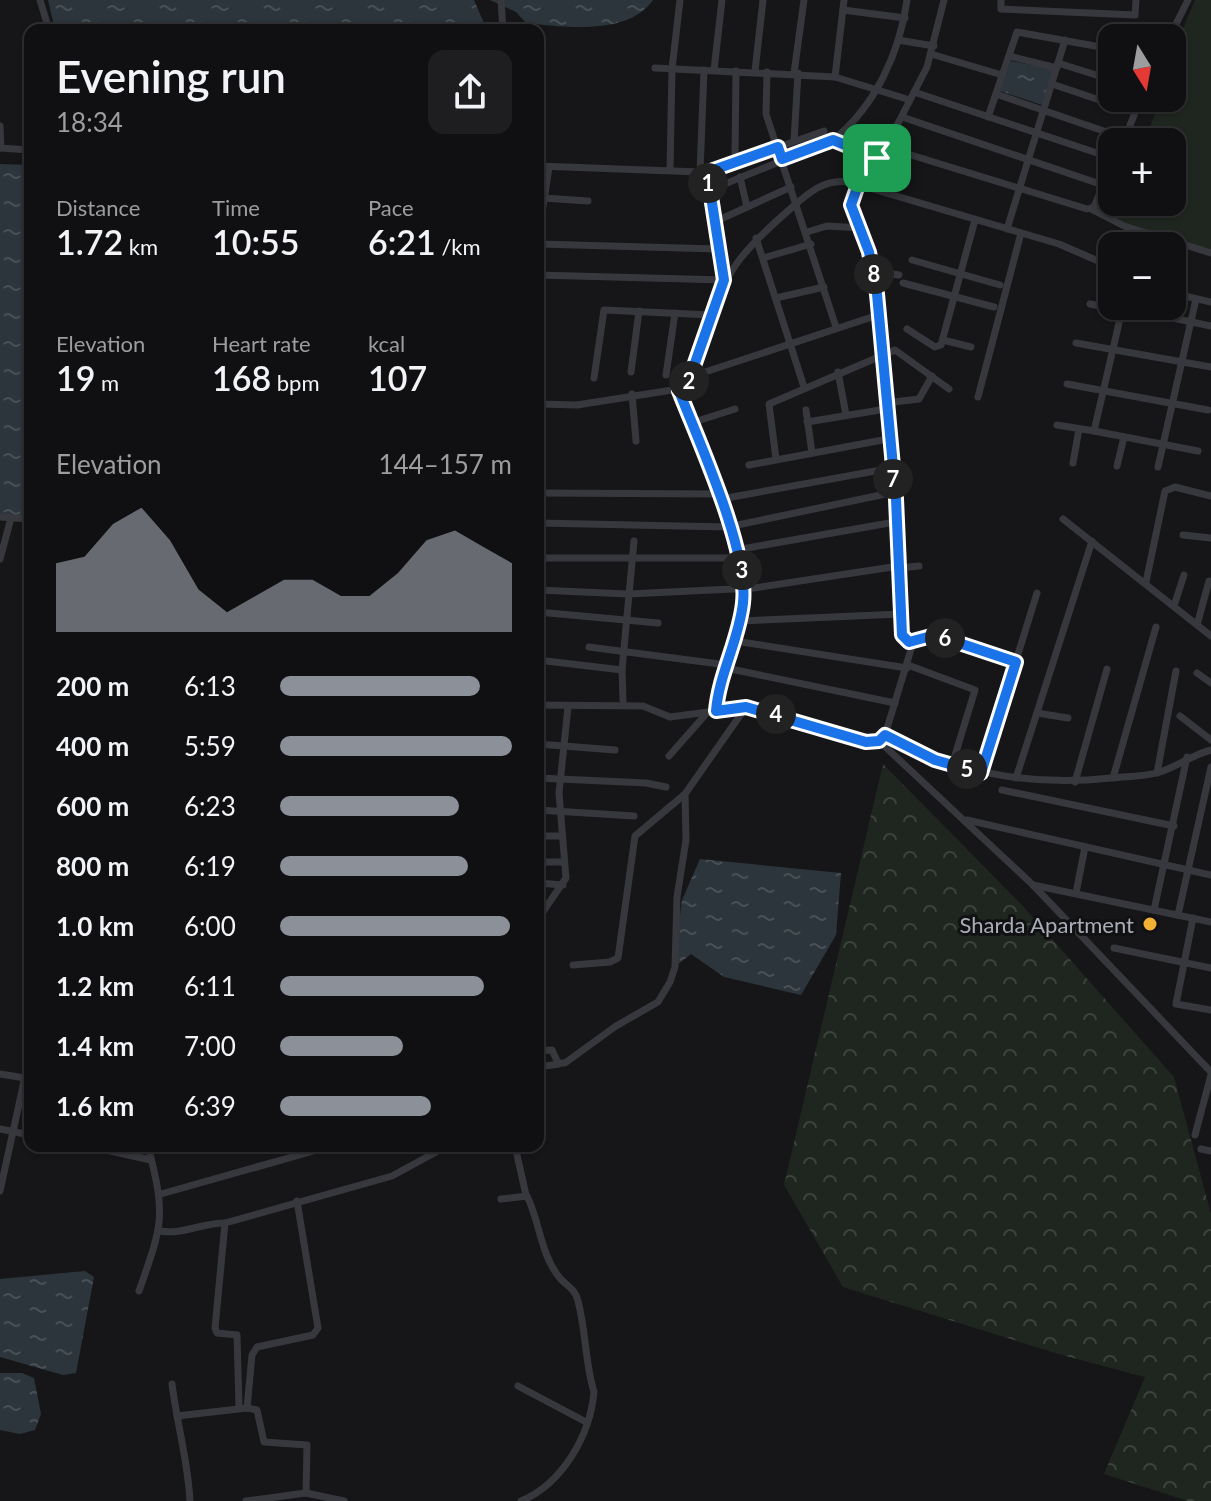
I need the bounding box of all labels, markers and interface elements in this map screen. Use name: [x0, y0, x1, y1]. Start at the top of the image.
north arrow: [1098, 24, 1186, 112]
map controls: [1098, 24, 1186, 320]
text: Evening run: [56, 50, 286, 102]
button: share: [428, 50, 512, 134]
text: 18:34: [56, 106, 123, 138]
pin: [843, 124, 911, 192]
button: +: [1098, 128, 1186, 216]
icon: arrive: [855, 136, 899, 180]
pin: 1: [688, 163, 728, 203]
text: 1: [702, 169, 714, 196]
text: Distance: [56, 194, 140, 221]
text: Time: [212, 194, 260, 221]
text: Pace: [368, 194, 414, 221]
text: 1.72: [56, 221, 123, 262]
text: 10:55: [212, 221, 300, 262]
text: 6:21: [368, 221, 436, 262]
button: −: [1098, 232, 1186, 320]
text: km: [123, 233, 158, 260]
text: /km: [436, 233, 481, 260]
pin: 8: [854, 254, 894, 294]
text: 8: [868, 260, 880, 287]
text: Elevation: [56, 330, 145, 357]
text: Heart rate: [212, 330, 311, 357]
text: kcal: [368, 330, 405, 357]
text: 19: [56, 357, 95, 398]
text: 168: [212, 357, 271, 398]
text: 107: [368, 357, 427, 398]
pin: 2: [669, 361, 709, 401]
text: 2: [683, 367, 695, 394]
text: m: [95, 369, 119, 396]
text: bpm: [271, 369, 320, 396]
text: Elevation: [56, 448, 162, 480]
text: 144–157 m: [378, 448, 512, 480]
pin: 7: [873, 459, 913, 499]
text: 7: [887, 465, 899, 492]
pin: 3: [722, 550, 762, 590]
text: 3: [736, 556, 748, 583]
pin: 6: [925, 618, 965, 658]
text: 6: [939, 624, 951, 651]
text: 200 m: [56, 670, 129, 702]
text: 6:13: [184, 670, 236, 702]
pin: 4: [756, 694, 796, 734]
text: 4: [770, 700, 782, 727]
text: 400 m: [56, 730, 129, 762]
text: 5:59: [184, 730, 236, 762]
pin: 5: [947, 749, 987, 789]
text: 5: [961, 755, 973, 782]
text: 600 m: [56, 790, 129, 822]
text: 6:23: [184, 790, 236, 822]
text: 800 m: [56, 850, 129, 882]
text: 6:19: [184, 850, 236, 882]
text: 1.0 km: [56, 910, 134, 942]
text: 6:00: [184, 910, 236, 942]
place label: Sharda Apartment: [960, 911, 1134, 938]
marker: Sharda Apartment: [1141, 915, 1159, 933]
text: 1.2 km: [56, 970, 134, 1002]
text: 6:11: [184, 970, 236, 1002]
text: 1.4 km: [56, 1030, 134, 1062]
text: 7:00: [184, 1030, 236, 1062]
text: 1.6 km: [56, 1090, 134, 1122]
text: 6:39: [184, 1090, 236, 1122]

